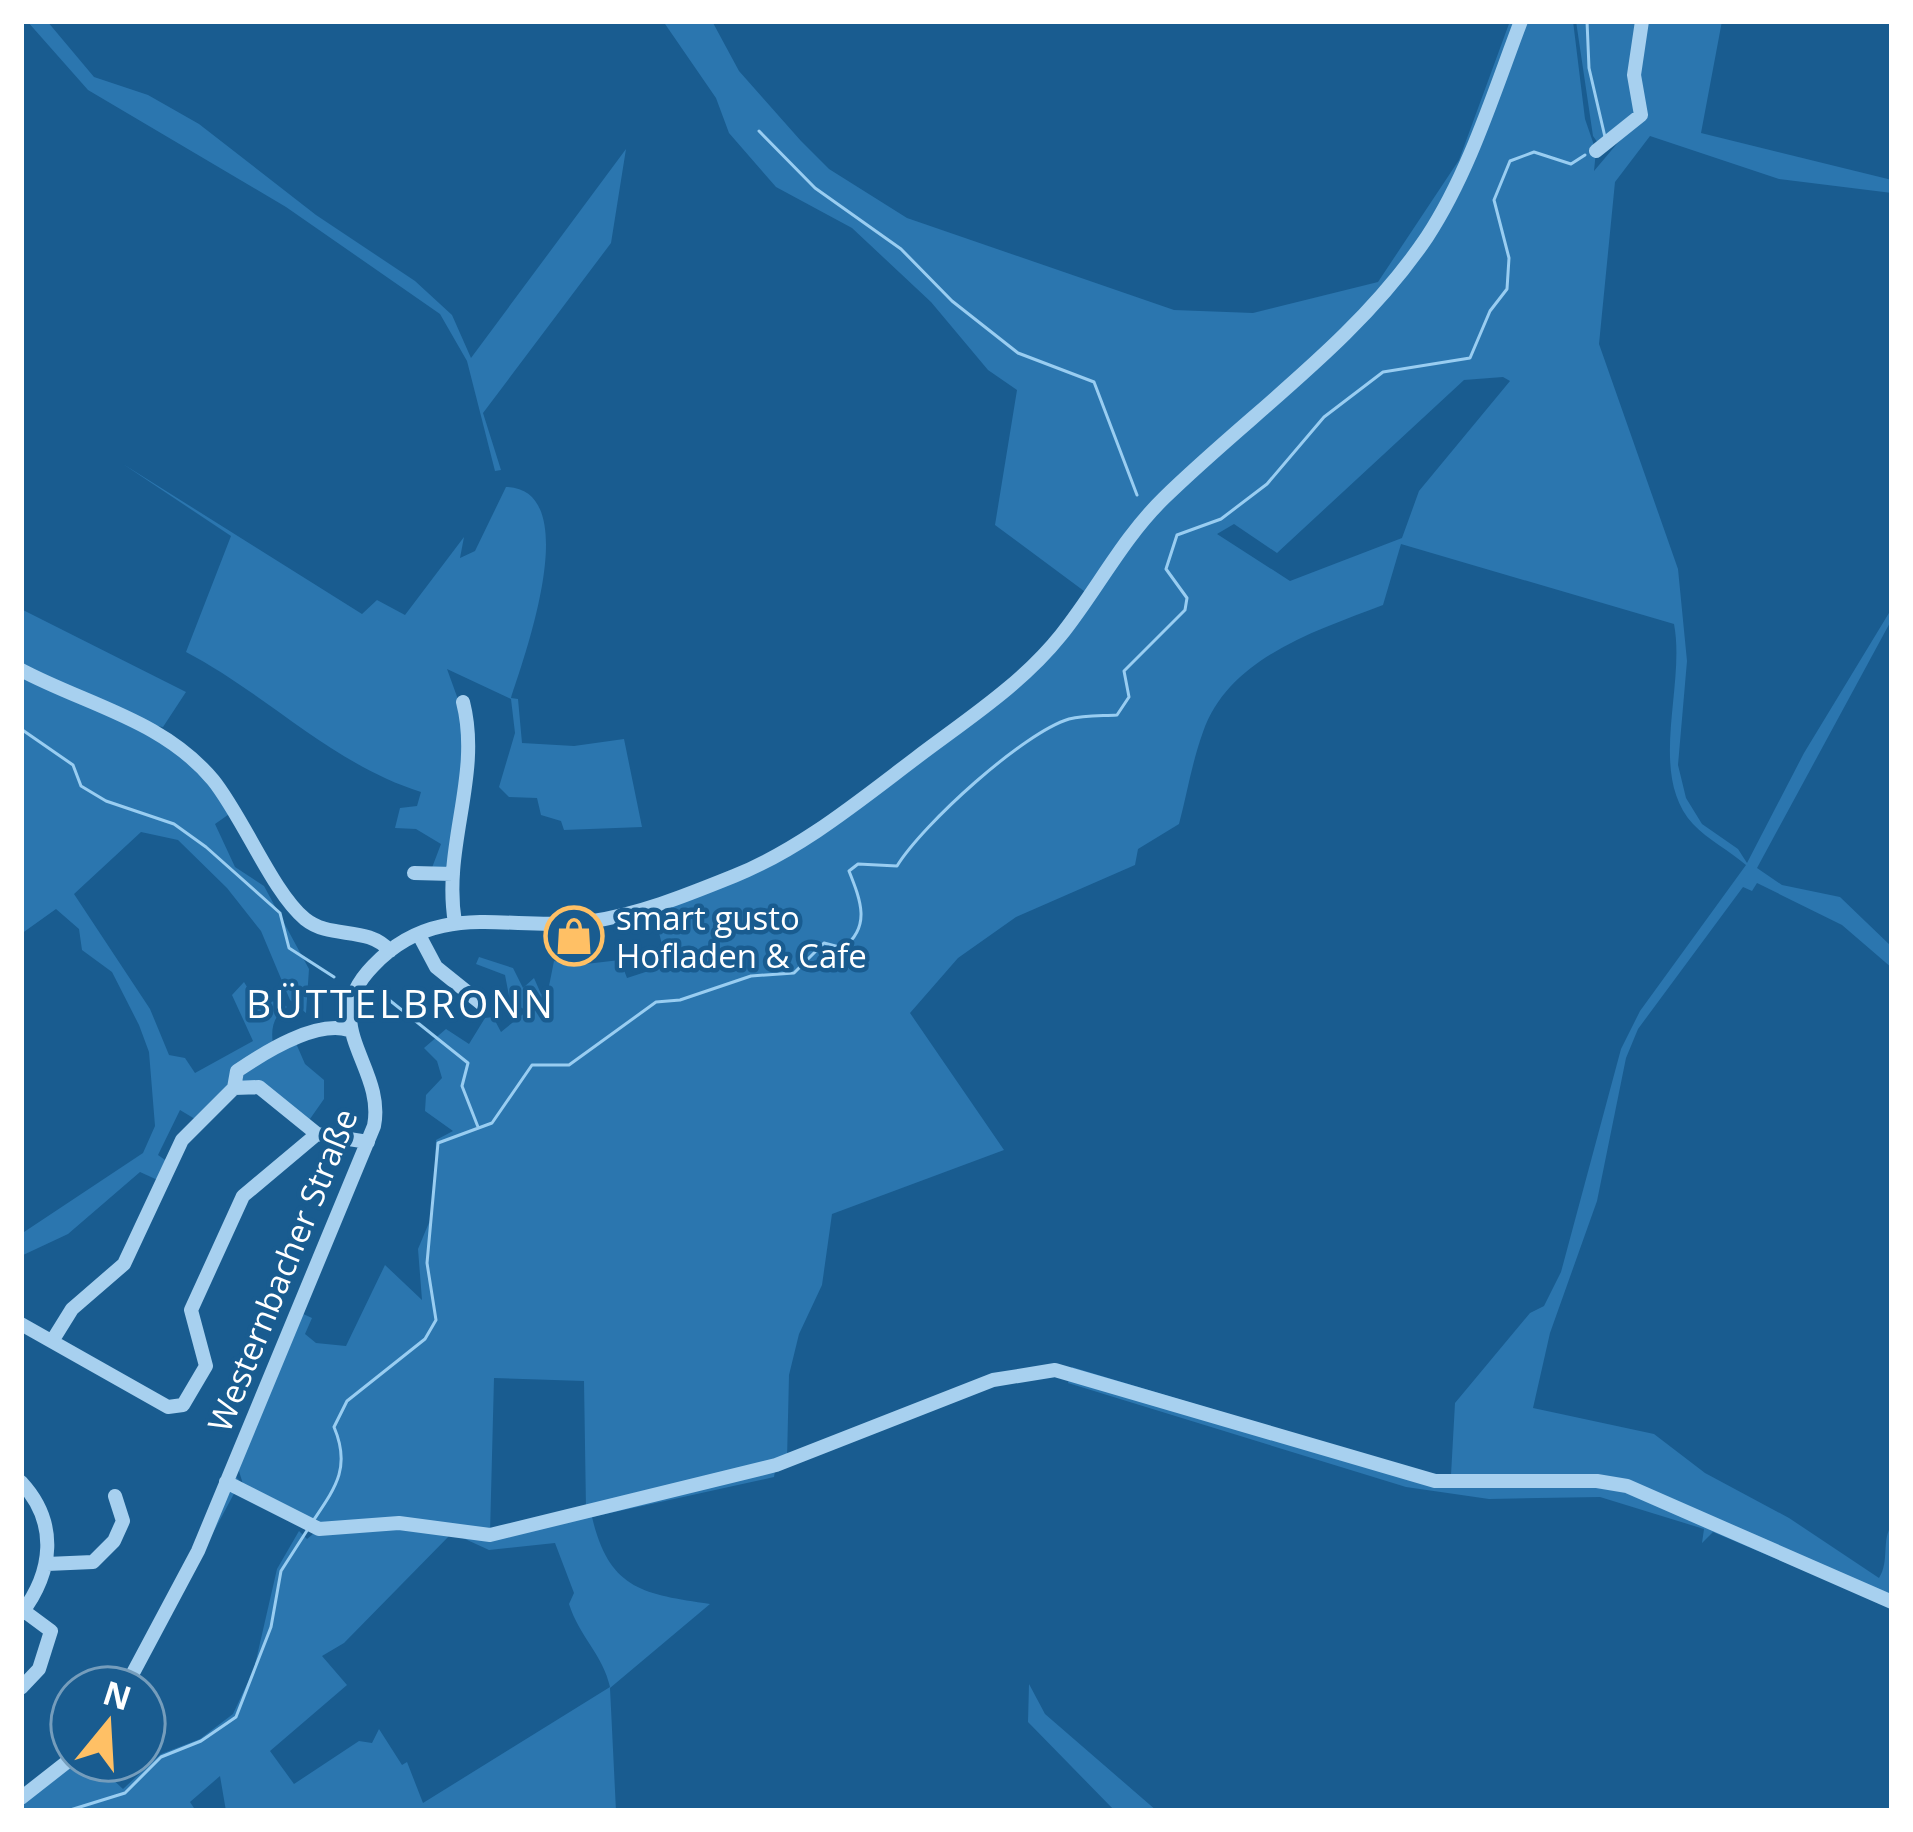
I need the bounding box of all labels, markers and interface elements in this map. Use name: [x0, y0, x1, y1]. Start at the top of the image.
place label: smart gusto Hofladen & Cafe: [616, 895, 867, 978]
shop icon: smart gusto Hofladen & Cafe: [543, 905, 605, 967]
district label: BÜTTELBRONN: [246, 976, 556, 1029]
street label: Westernbacher Straße: [197, 1102, 367, 1438]
north arrow: [48, 1664, 168, 1784]
text: N: [98, 1669, 137, 1721]

